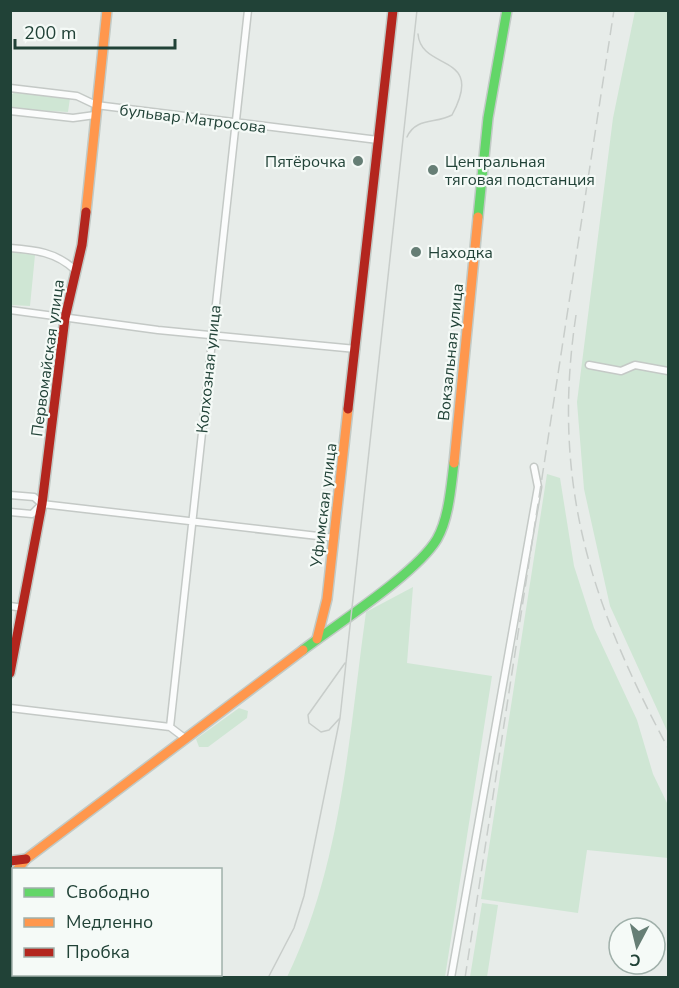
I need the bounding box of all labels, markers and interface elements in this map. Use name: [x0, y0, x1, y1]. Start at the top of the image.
scale bar: [15, 12, 176, 50]
text: 200 m: [24, 21, 76, 45]
street label: бульвар Матросова: [118, 99, 267, 139]
place label: Пятёрочка: [265, 151, 346, 173]
place label: Центральная тяговая подстанция: [445, 151, 595, 191]
marker: Пятёрочка: [351, 154, 365, 168]
marker: Центральная тяговая подстанция: [426, 163, 440, 177]
place label: Находка: [428, 242, 493, 264]
marker: Находка: [409, 245, 423, 259]
street label: Первомайская улица: [26, 278, 70, 438]
street label: Вокзальная улица: [433, 282, 469, 422]
street label: Колхозная улица: [191, 304, 227, 434]
street label: Уфимская улица: [305, 442, 343, 569]
legend: [12, 868, 222, 976]
text: Свободно: [66, 880, 150, 904]
text: Медленно: [66, 910, 153, 934]
north arrow: [607, 916, 667, 976]
text: Пробка: [66, 940, 130, 964]
text: С: [628, 948, 642, 971]

